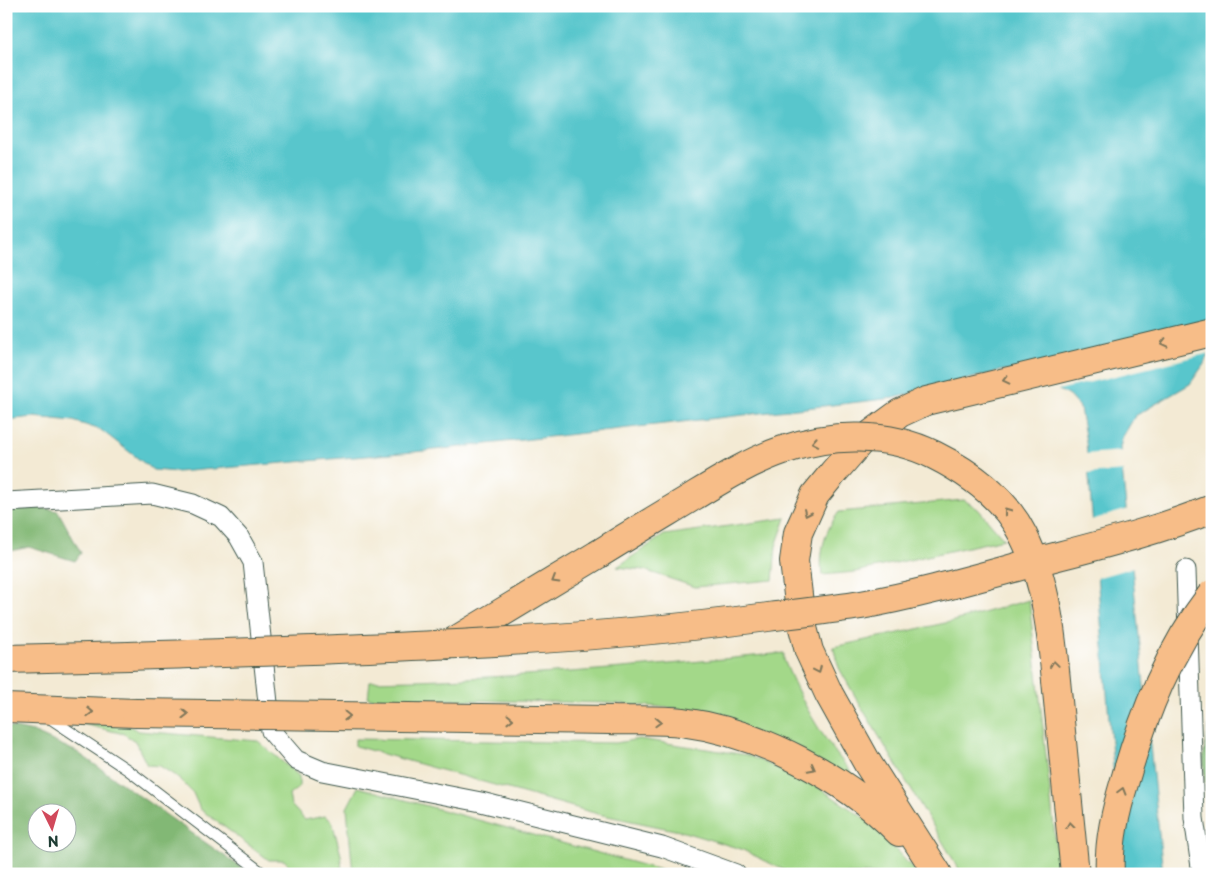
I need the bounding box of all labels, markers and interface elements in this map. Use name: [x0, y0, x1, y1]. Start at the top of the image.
one-way arrow: [1160, 337, 1169, 348]
one-way arrow: [1002, 374, 1011, 385]
one-way arrow: [811, 436, 819, 447]
one-way arrow: [803, 508, 814, 517]
one-way arrow: [1004, 508, 1012, 517]
one-way arrow: [551, 574, 560, 584]
one-way arrow: [1049, 659, 1060, 667]
one-way arrow: [812, 665, 822, 674]
one-way arrow: [86, 706, 94, 717]
one-way arrow: [182, 709, 189, 719]
one-way arrow: [344, 711, 352, 722]
one-way arrow: [506, 714, 514, 724]
one-way arrow: [654, 716, 662, 727]
one-way arrow: [807, 762, 816, 772]
one-way arrow: [1116, 788, 1126, 796]
north arrow: [28, 802, 78, 852]
one-way arrow: [1065, 821, 1076, 829]
text: N: [47, 831, 60, 852]

